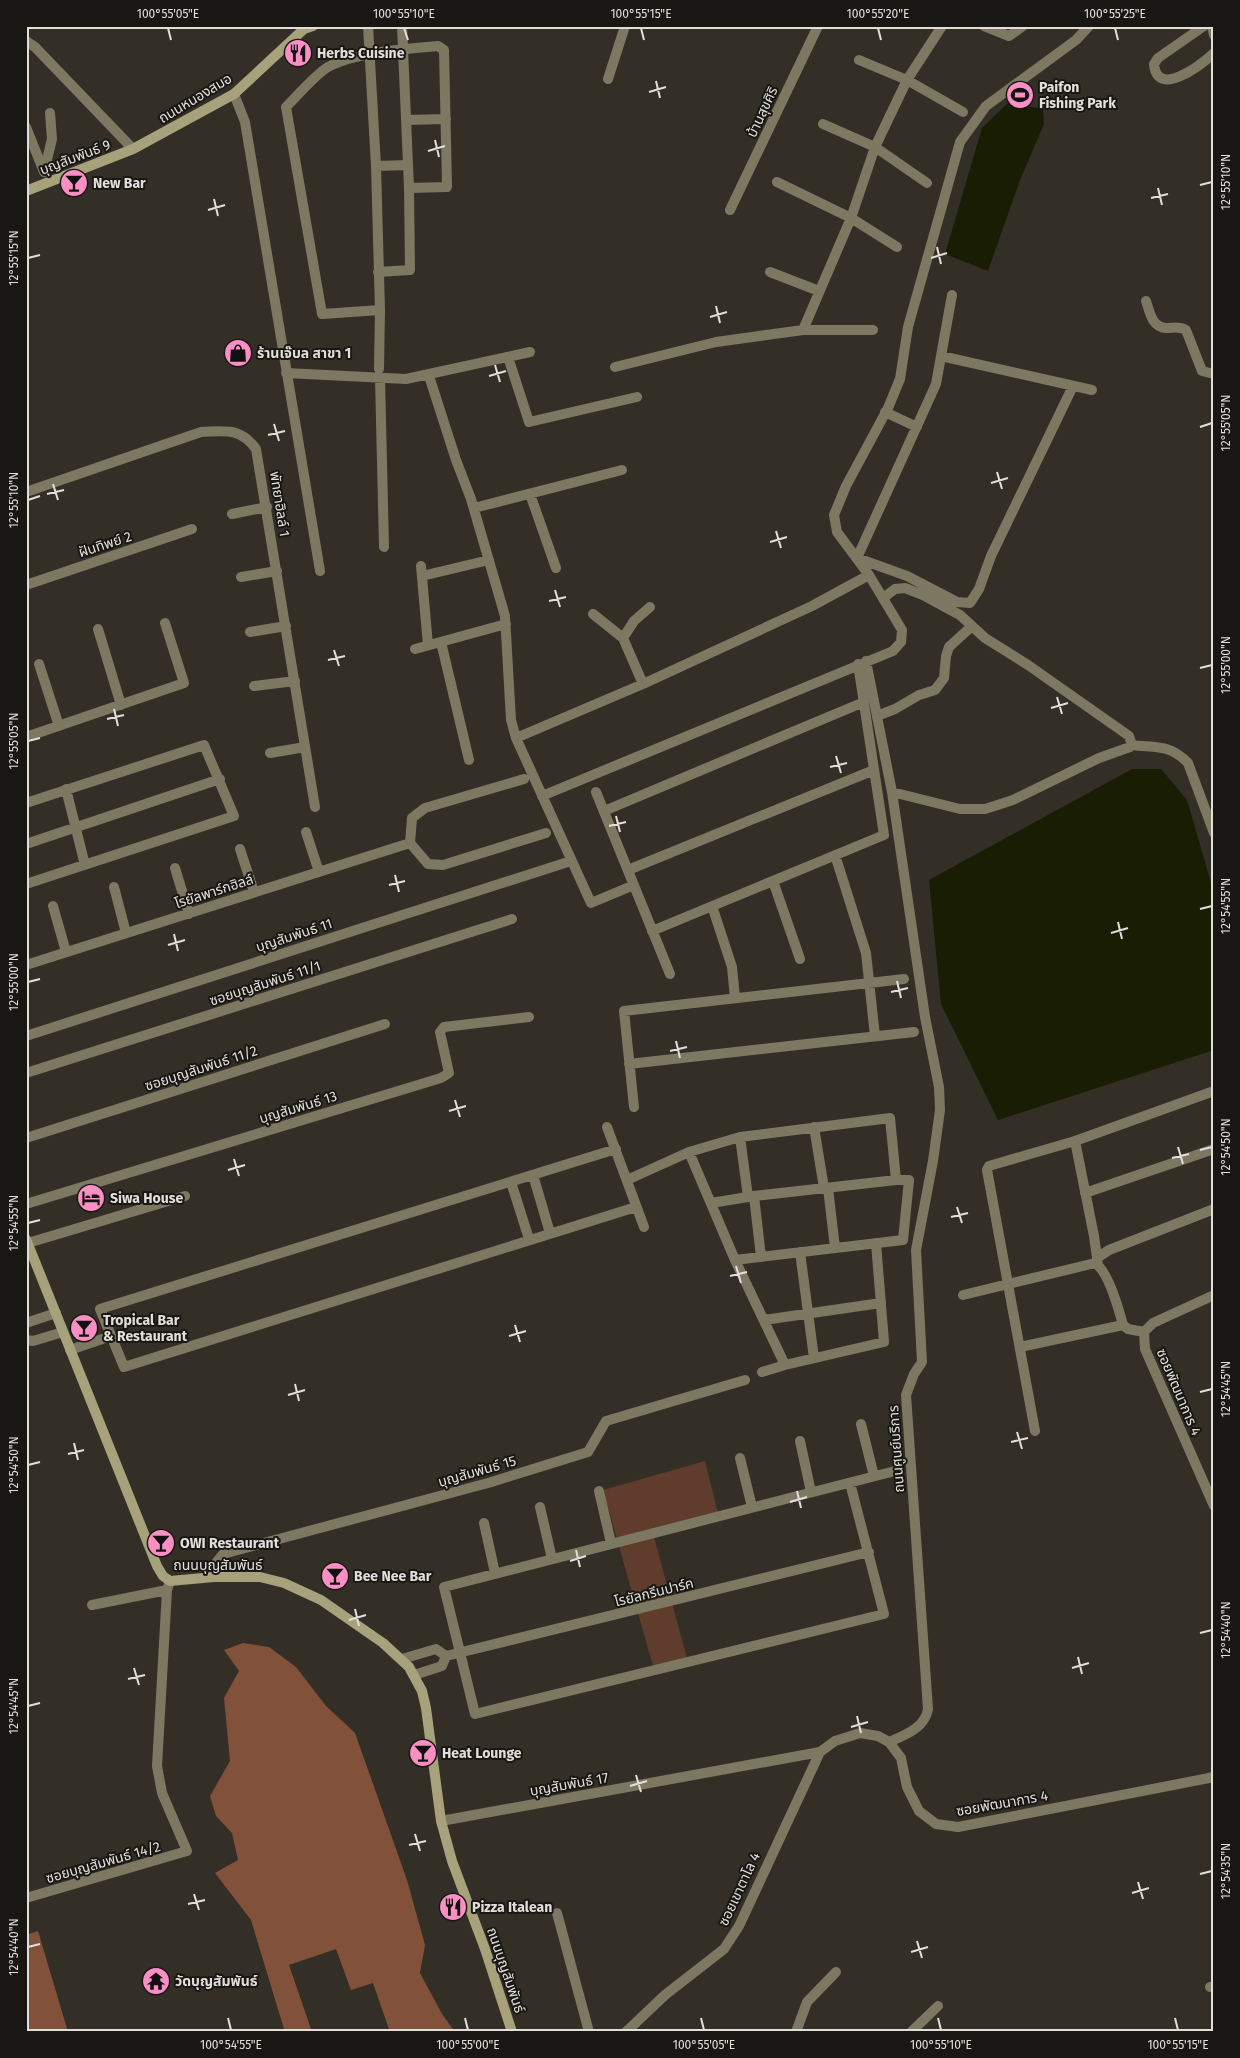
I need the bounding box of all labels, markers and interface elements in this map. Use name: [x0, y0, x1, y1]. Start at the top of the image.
text: 100°55'05"E: [137, 7, 199, 21]
text: 100°55'10"E: [373, 7, 435, 21]
text: 100°55'15"E: [610, 7, 672, 21]
text: 100°55'20"E: [847, 7, 909, 21]
text: 100°55'25"E: [1084, 7, 1146, 21]
restaurant icon: Herbs Cuisine: [283, 38, 313, 68]
place label: Herbs Cuisine: [317, 45, 405, 62]
street label: ถนนหนองสมอ: [155, 70, 235, 127]
place label: Paifon Fishing Park: [1039, 79, 1116, 112]
sports icon: Paifon Fishing Park: [1005, 80, 1035, 110]
street label: บ้านสุขศิริ: [743, 84, 782, 140]
street label: บุญสัมพันธ์ 9: [37, 136, 113, 179]
text: 12°55'10"N: [1219, 154, 1233, 210]
bar icon: New Bar: [59, 168, 89, 198]
place label: New Bar: [93, 175, 146, 192]
text: 12°55'15"N: [7, 230, 21, 286]
shop icon: ร้านเจ๊บล สาขา 1: [223, 338, 253, 368]
place label: ร้านเจ๊บล สาขา 1: [257, 345, 351, 362]
text: 12°55'05"N: [1219, 395, 1233, 451]
street label: พัทยาฮิลล์ 1: [266, 470, 293, 538]
text: 12°55'10"N: [7, 472, 21, 528]
street label: ฝันทิพย์ 2: [76, 528, 134, 561]
text: 12°55'00"N: [1219, 636, 1233, 694]
text: 12°55'05"N: [7, 713, 21, 769]
street label: โรยัลพาร์กฮิลล์: [173, 871, 256, 912]
text: 12°54'55"N: [1219, 878, 1233, 934]
street label: บุญสัมพันธ์ 11: [254, 915, 335, 956]
text: 12°55'00"N: [7, 953, 21, 1011]
street label: ซอยบุญสัมพันธ์ 11/1: [207, 957, 323, 1009]
street label: ซอยบุญสัมพันธ์ 11/2: [143, 1042, 260, 1095]
street label: บุญสัมพันธ์ 13: [257, 1088, 339, 1127]
text: 12°54'50"N: [1219, 1118, 1233, 1176]
hotel icon: Siwa House: [76, 1183, 106, 1213]
place label: Siwa House: [110, 1190, 184, 1207]
text: 12°54'55"N: [7, 1195, 21, 1251]
place label: Tropical Bar & Restaurant: [103, 1312, 188, 1345]
bar icon: Tropical Bar & Restaurant: [69, 1313, 99, 1343]
street label: ซอยพัฒนาการ 4: [1153, 1346, 1205, 1439]
text: 12°54'45"N: [1219, 1361, 1233, 1417]
street label: ถนนศูนย์บริการ: [885, 1405, 908, 1493]
text: 12°54'50"N: [7, 1436, 21, 1494]
street label: บุญสัมพันธ์ 15: [436, 1452, 518, 1491]
bar icon: OWI Restaurant: [146, 1528, 176, 1558]
place label: OWI Restaurant: [180, 1535, 280, 1552]
street label: ถนนบุญสัมพันธ์: [173, 1557, 263, 1574]
bar icon: Bee Nee Bar: [320, 1561, 350, 1591]
place label: Bee Nee Bar: [354, 1568, 432, 1585]
street label: โรยัลกรีนปาร์ค: [613, 1574, 695, 1610]
text: 12°54'40"N: [1219, 1601, 1233, 1659]
text: 12°54'45"N: [7, 1678, 21, 1734]
bar icon: Heat Lounge: [408, 1738, 438, 1768]
place label: Heat Lounge: [442, 1745, 522, 1762]
street label: บุญสัมพันธ์ 17: [528, 1769, 610, 1800]
street label: ซอยพัฒนาการ 4: [955, 1787, 1050, 1820]
street label: ซอยบุญสัมพันธ์ 14/2: [44, 1838, 162, 1887]
text: 12°54'35"N: [1219, 1843, 1233, 1899]
street label: ซอยเขาตาโล 4: [715, 1849, 764, 1929]
restaurant icon: Pizza Italean: [438, 1892, 468, 1922]
place label: Pizza Italean: [472, 1899, 552, 1916]
text: 12°54'40"N: [7, 1918, 21, 1976]
street label: ถนนบุญสัมพันธ์: [483, 1925, 528, 2015]
temple icon: วัดบุญสัมพันธ์: [141, 1966, 171, 1996]
place label: วัดบุญสัมพันธ์: [175, 1973, 258, 1990]
text: 100°54'55"E: [200, 2038, 262, 2052]
text: 100°55'00"E: [436, 2038, 500, 2052]
text: 100°55'05"E: [673, 2038, 735, 2052]
text: 100°55'10"E: [910, 2038, 972, 2052]
text: 100°55'15"E: [1147, 2038, 1209, 2052]

